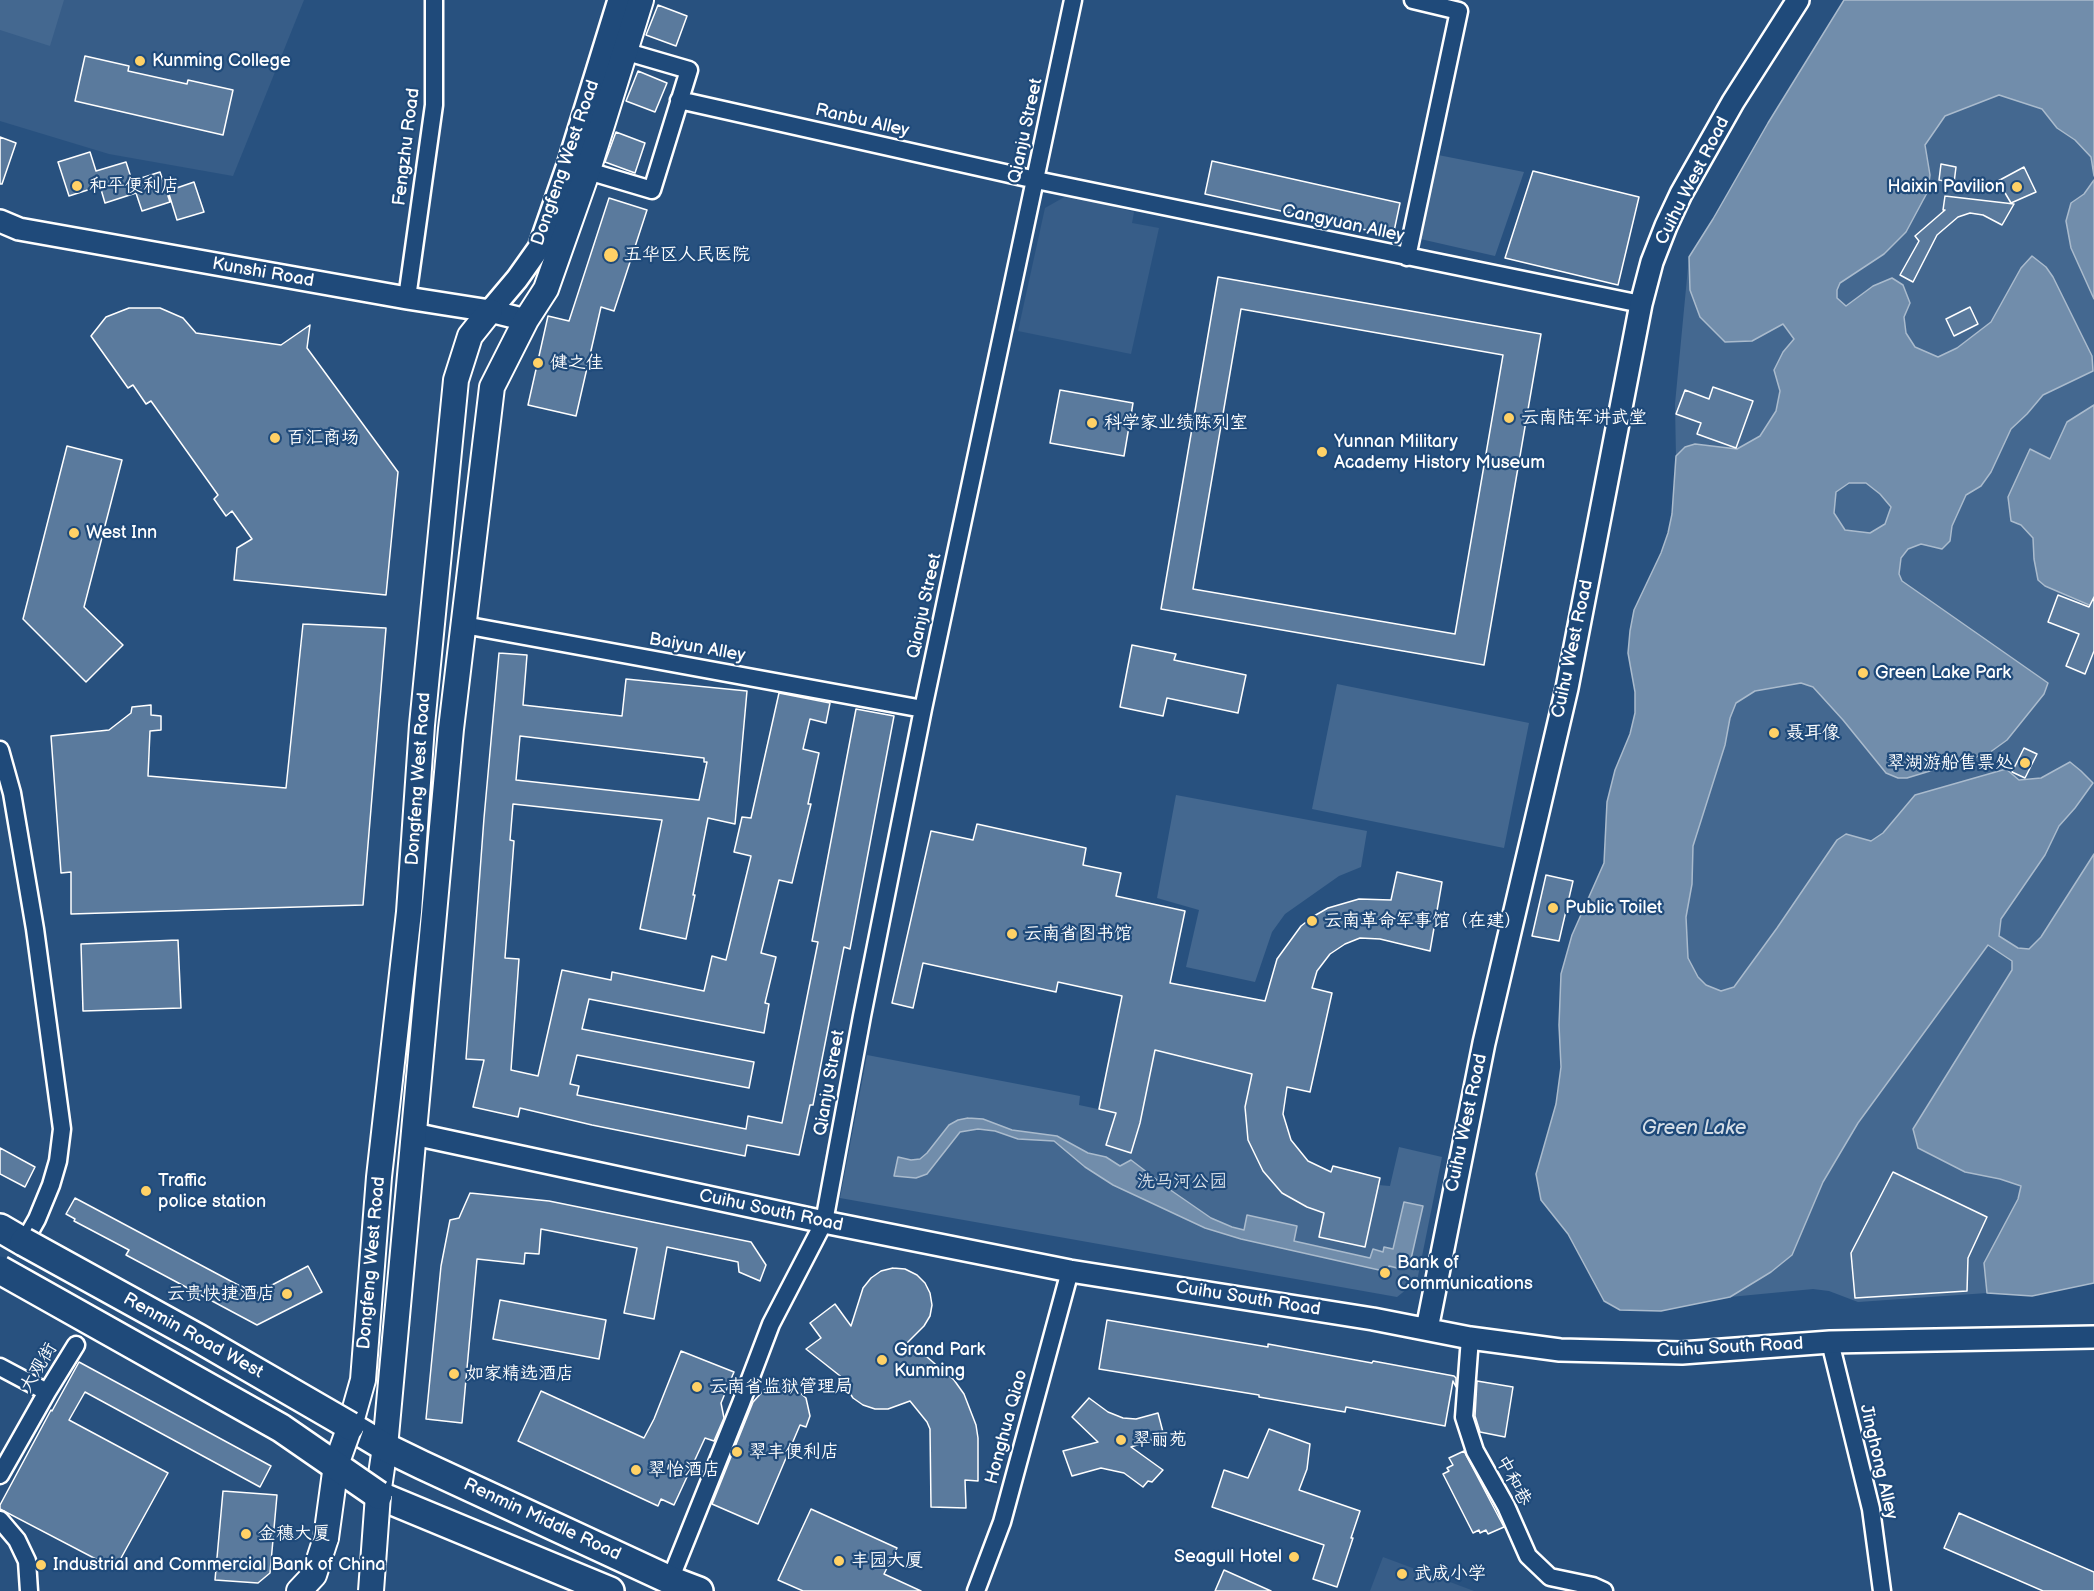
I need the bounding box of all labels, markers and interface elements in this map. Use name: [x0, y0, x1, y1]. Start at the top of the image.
place label: Kunming College: [152, 50, 291, 72]
marker: Kunming College: [133, 54, 147, 68]
street label: Qianju Street: [1004, 76, 1048, 186]
street label: Dongfeng West Road: [528, 77, 604, 249]
street label: Fengzhu Road: [389, 87, 425, 207]
street label: Ranbu Alley: [813, 100, 911, 142]
street label: Cuihu West Road: [1651, 113, 1735, 249]
place label: 和平便利店: [89, 175, 179, 197]
place label: Haixin Pavilion: [1888, 176, 2005, 198]
marker: 和平便利店: [70, 179, 84, 193]
marker: Haixin Pavilion: [2010, 180, 2024, 194]
street label: Cangyuan Alley: [1280, 201, 1406, 247]
place label: 五华区人民医院: [624, 244, 750, 266]
marker: 五华区人民医院: [602, 246, 620, 264]
street label: Kunshi Road: [210, 253, 316, 293]
place label: 健之佳: [550, 352, 604, 374]
marker: 健之佳: [531, 356, 545, 370]
place label: 云南陆军讲武堂: [1521, 407, 1647, 429]
marker: 云南陆军讲武堂: [1502, 411, 1516, 425]
place label: 科学家业绩陈列室: [1104, 412, 1248, 434]
marker: 科学家业绩陈列室: [1085, 416, 1099, 430]
place label: 百汇商场: [287, 427, 359, 449]
marker: 百汇商场: [268, 431, 282, 445]
place label: Yunnan Military Academy History Museum: [1334, 431, 1545, 474]
marker: Yunnan Military Academy History Museum: [1315, 445, 1329, 459]
place label: West Inn: [86, 522, 157, 544]
marker: West Inn: [67, 526, 81, 540]
street label: Qianju Street: [903, 551, 947, 661]
street label: Cuihu West Road: [1548, 578, 1598, 720]
street label: Baiyun Alley: [647, 629, 747, 667]
place label: Green Lake Park: [1875, 662, 2011, 684]
marker: Green Lake Park: [1856, 666, 1870, 680]
street label: Dongfeng West Road: [402, 692, 436, 866]
place label: 聂耳像: [1786, 722, 1840, 744]
marker: 聂耳像: [1767, 726, 1781, 740]
place label: 翠湖游船售票处: [1887, 752, 2013, 774]
marker: 翠湖游船售票处: [2018, 756, 2032, 770]
place label: Public Toilet: [1565, 897, 1663, 919]
marker: Public Toilet: [1546, 901, 1560, 915]
place label: 云南革命军事馆（在建）: [1324, 910, 1522, 932]
marker: 云南革命军事馆（在建）: [1305, 914, 1319, 928]
place label: 云南省图书馆: [1024, 923, 1132, 945]
marker: 云南省图书馆: [1005, 927, 1019, 941]
street label: Qianju Street: [810, 1028, 850, 1138]
street label: Cuihu West Road: [1442, 1052, 1492, 1194]
water label: Green Lake: [1642, 1117, 1746, 1141]
place label: Traffic police station: [158, 1170, 266, 1212]
park label: 洗马河公园: [1137, 1171, 1227, 1193]
street label: Dongfeng West Road: [354, 1176, 390, 1350]
marker: Traffic police station: [139, 1184, 153, 1198]
street label: Cuihu South Road: [697, 1185, 845, 1237]
place label: Bank of Communications: [1397, 1252, 1533, 1294]
marker: Bank of Communications: [1378, 1266, 1392, 1280]
street label: Cuihu South Road: [1174, 1277, 1322, 1321]
place label: 云贵快捷酒店: [167, 1283, 275, 1305]
marker: 云贵快捷酒店: [280, 1287, 294, 1301]
street label: Renmin Road West: [119, 1289, 267, 1383]
street label: Cuihu South Road: [1656, 1333, 1804, 1363]
street label: 大观街: [16, 1339, 62, 1397]
place label: Grand Park Kunming: [894, 1339, 985, 1382]
marker: Grand Park Kunming: [875, 1353, 889, 1367]
place label: 如家精选酒店: [466, 1363, 574, 1385]
marker: 如家精选酒店: [447, 1367, 461, 1381]
street label: Honghua Qiao: [981, 1367, 1033, 1487]
place label: 云南省监狱管理局: [709, 1376, 853, 1398]
marker: 云南省监狱管理局: [690, 1380, 704, 1394]
street label: Jinghong Alley: [1854, 1402, 1902, 1522]
place label: 翠丽苑: [1133, 1429, 1187, 1451]
marker: 翠丽苑: [1114, 1433, 1128, 1447]
place label: 翠丰便利店: [749, 1441, 839, 1463]
marker: 翠丰便利店: [730, 1445, 744, 1459]
street label: 中和巷: [1491, 1452, 1535, 1510]
place label: 翠怡酒店: [648, 1459, 720, 1481]
marker: 翠怡酒店: [629, 1463, 643, 1477]
street label: Renmin Middle Road: [460, 1474, 624, 1566]
place label: 金穗大厦: [258, 1523, 330, 1545]
marker: 金穗大厦: [239, 1527, 253, 1541]
place label: Seagull Hotel: [1174, 1546, 1282, 1568]
place label: 丰园大厦: [851, 1550, 923, 1572]
marker: Seagull Hotel: [1287, 1550, 1301, 1564]
place label: Industrial and Commercial Bank of China: [53, 1554, 385, 1576]
marker: 丰园大厦: [832, 1554, 846, 1568]
marker: Industrial and Commercial Bank of China: [34, 1558, 48, 1572]
place label: 武成小学: [1414, 1563, 1486, 1585]
marker: 武成小学: [1395, 1567, 1409, 1581]

